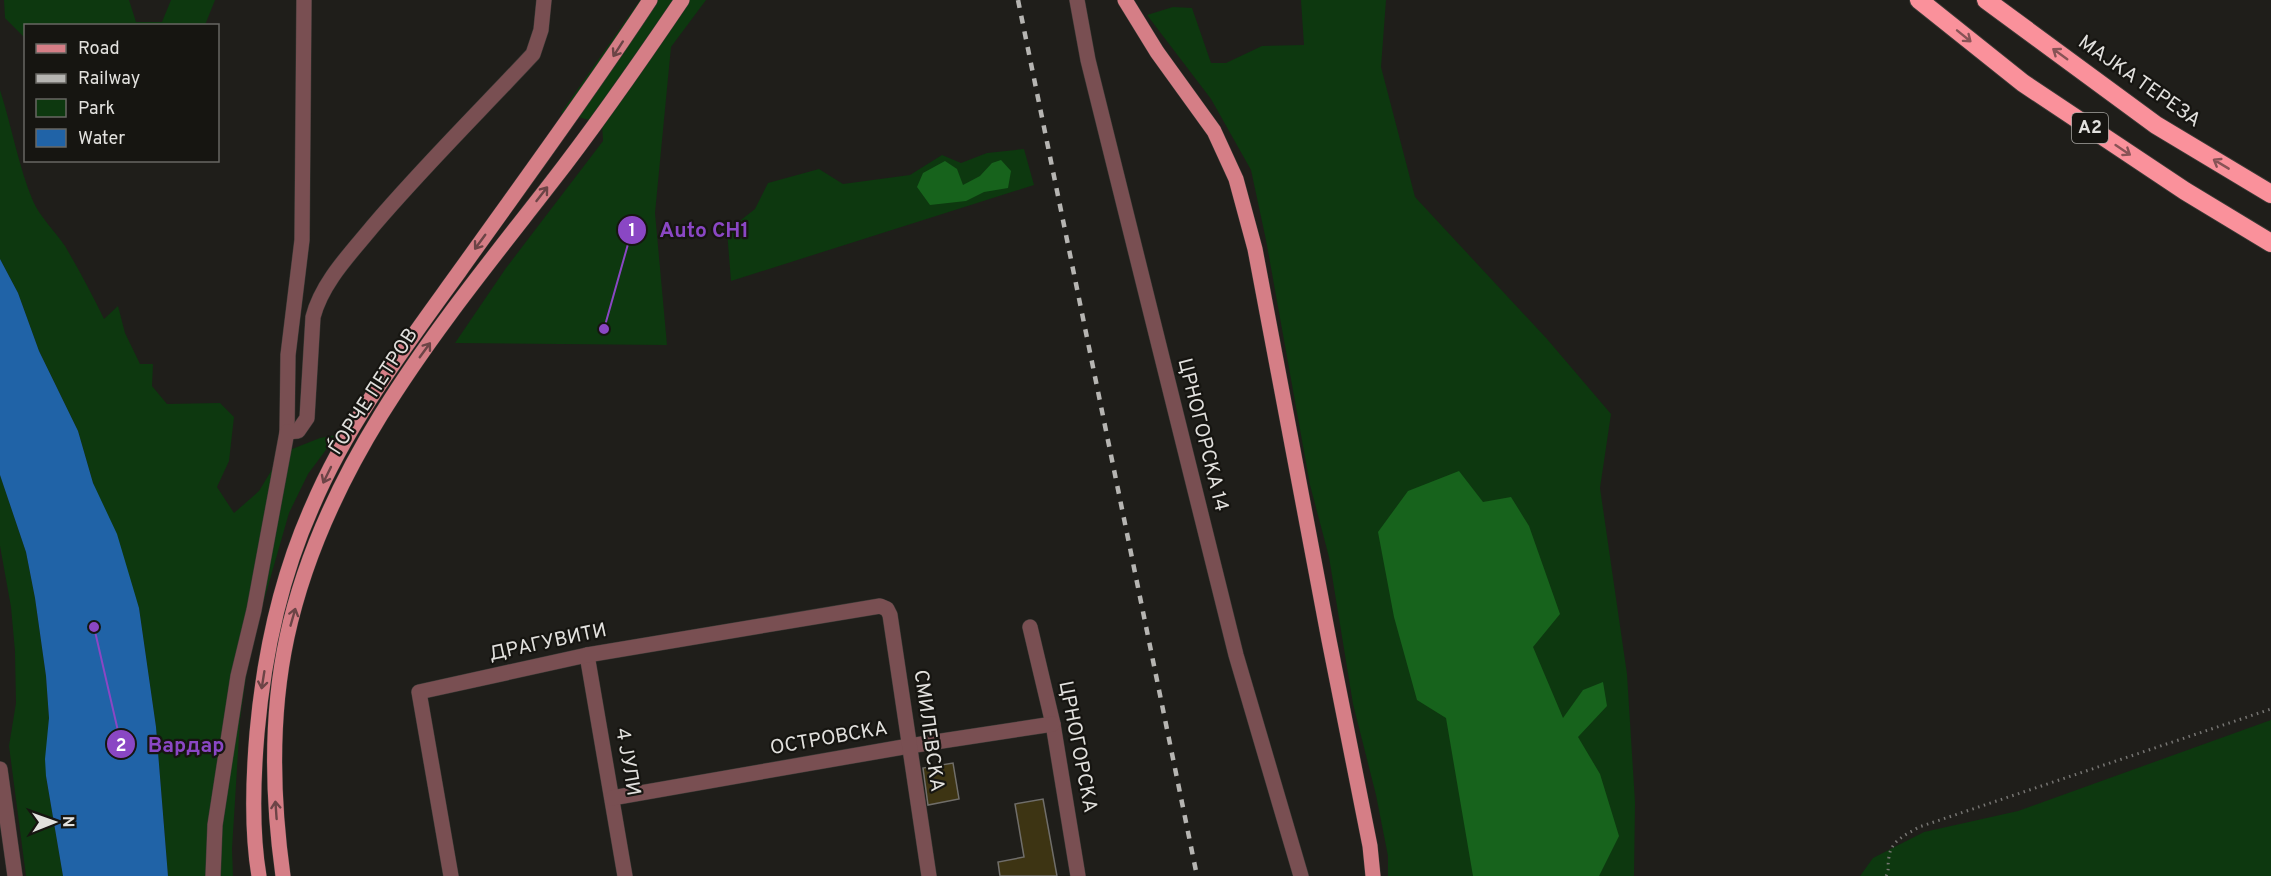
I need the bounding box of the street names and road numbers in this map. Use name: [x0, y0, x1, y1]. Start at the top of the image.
street label: МАЈКА ТЕРЕЗА: [2072, 30, 2206, 134]
road number: A2: [2072, 113, 2108, 143]
street label: ЃОРЧЕ ПЕТРОВ: [322, 323, 425, 460]
street label: ЦРНОГОРСКА 14: [1170, 356, 1234, 514]
street label: ДРАГУВИТИ: [487, 618, 609, 668]
street label: СМИЛЕВСКА: [907, 668, 949, 794]
street label: ЦРНОГОРСКА: [1051, 679, 1103, 815]
street label: ОСТРОВСКА: [768, 716, 890, 762]
street label: 4 ЈУЛИ: [608, 726, 646, 798]

